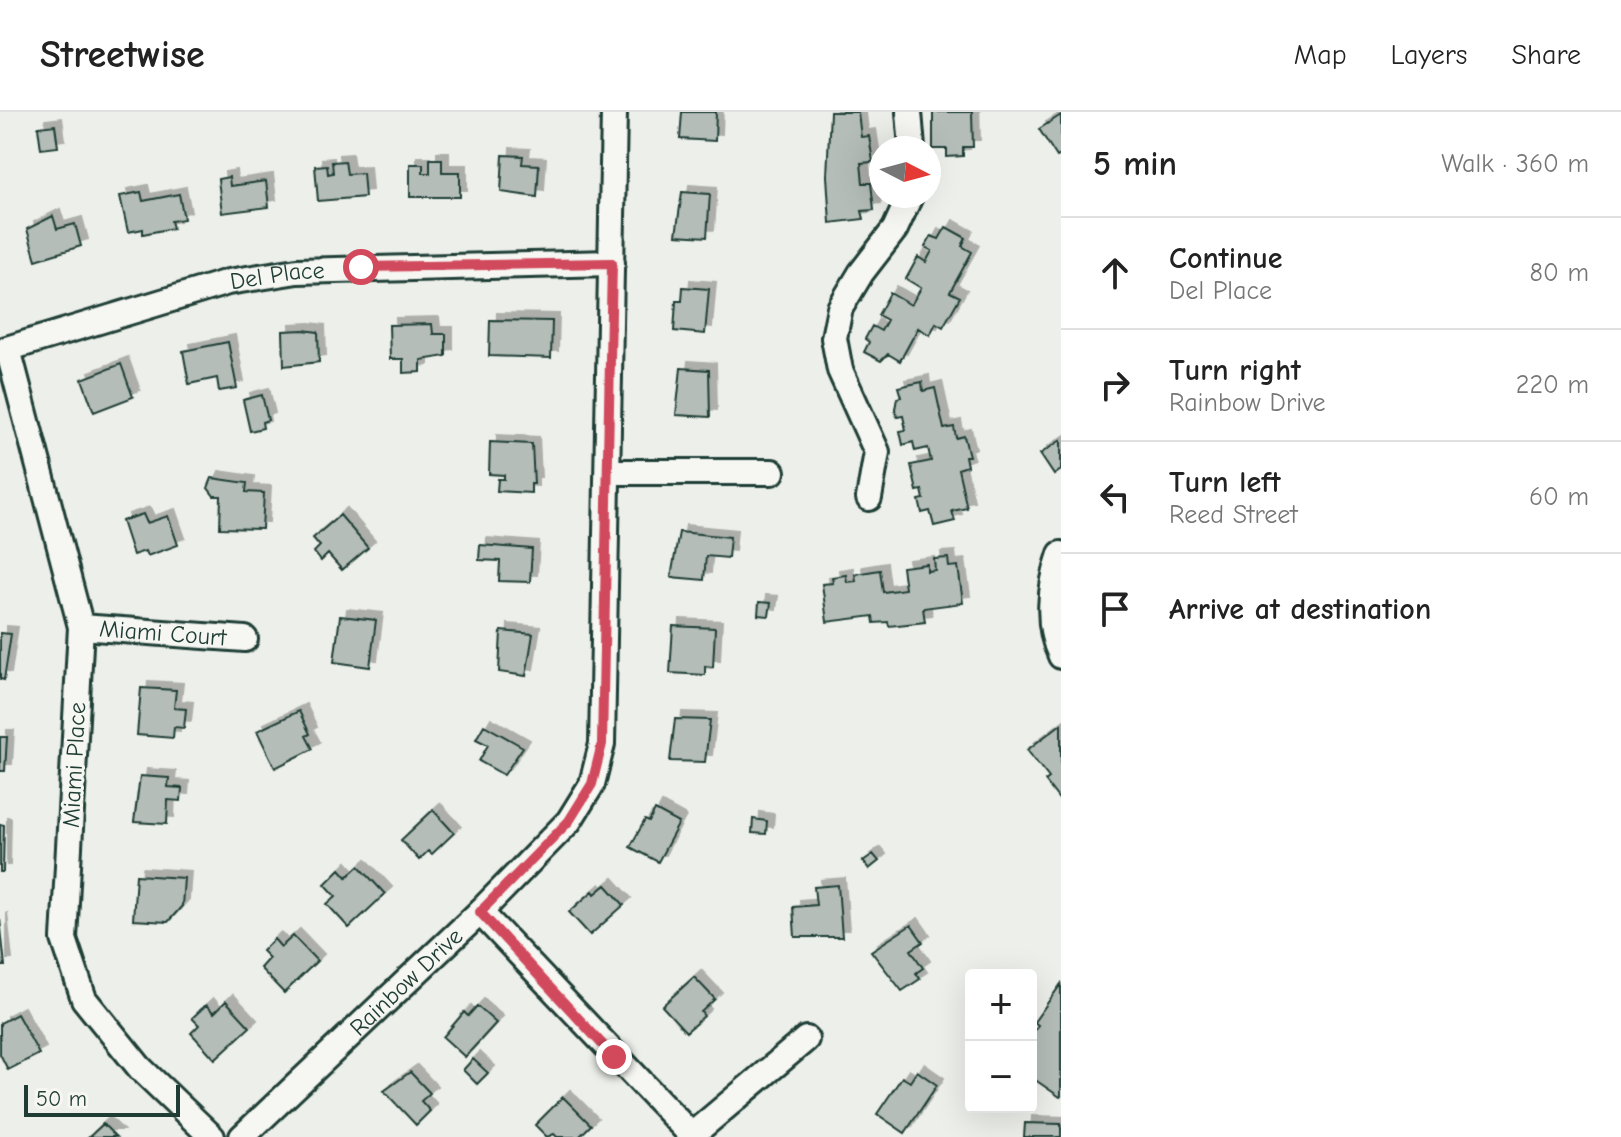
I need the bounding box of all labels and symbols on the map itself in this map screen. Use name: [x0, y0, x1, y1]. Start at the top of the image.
north arrow: [869, 136, 941, 208]
route start: [343, 249, 379, 285]
street label: Del Place: [228, 256, 325, 295]
street label: Miami Court: [98, 614, 228, 652]
street label: Miami Place: [57, 701, 91, 829]
street label: Rainbow Drive: [344, 922, 468, 1042]
route end: [596, 1039, 632, 1075]
scale bar: [24, 1081, 180, 1117]

